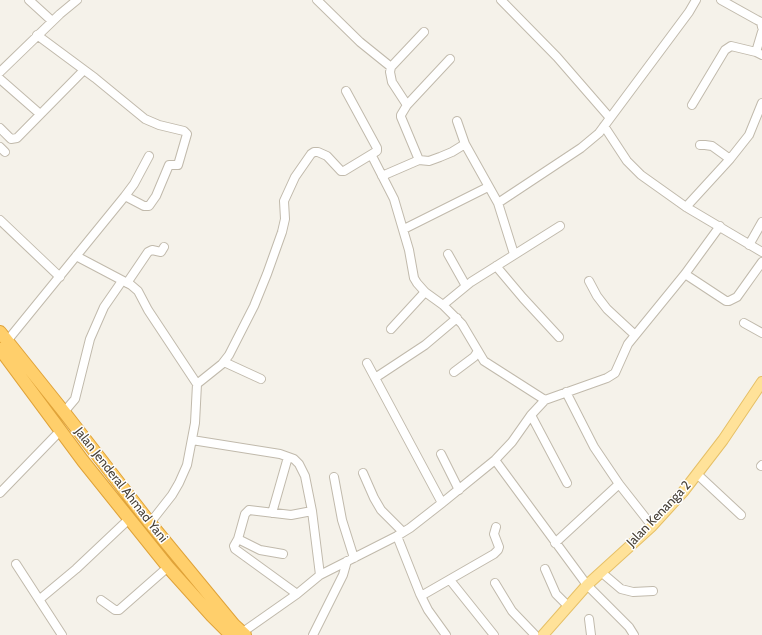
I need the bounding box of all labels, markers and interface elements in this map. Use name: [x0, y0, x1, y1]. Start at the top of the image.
street label: Jalan Jenderal Ahmad Yani: [71, 424, 171, 546]
street label: Jalan Kenanga 2: [624, 478, 694, 550]

